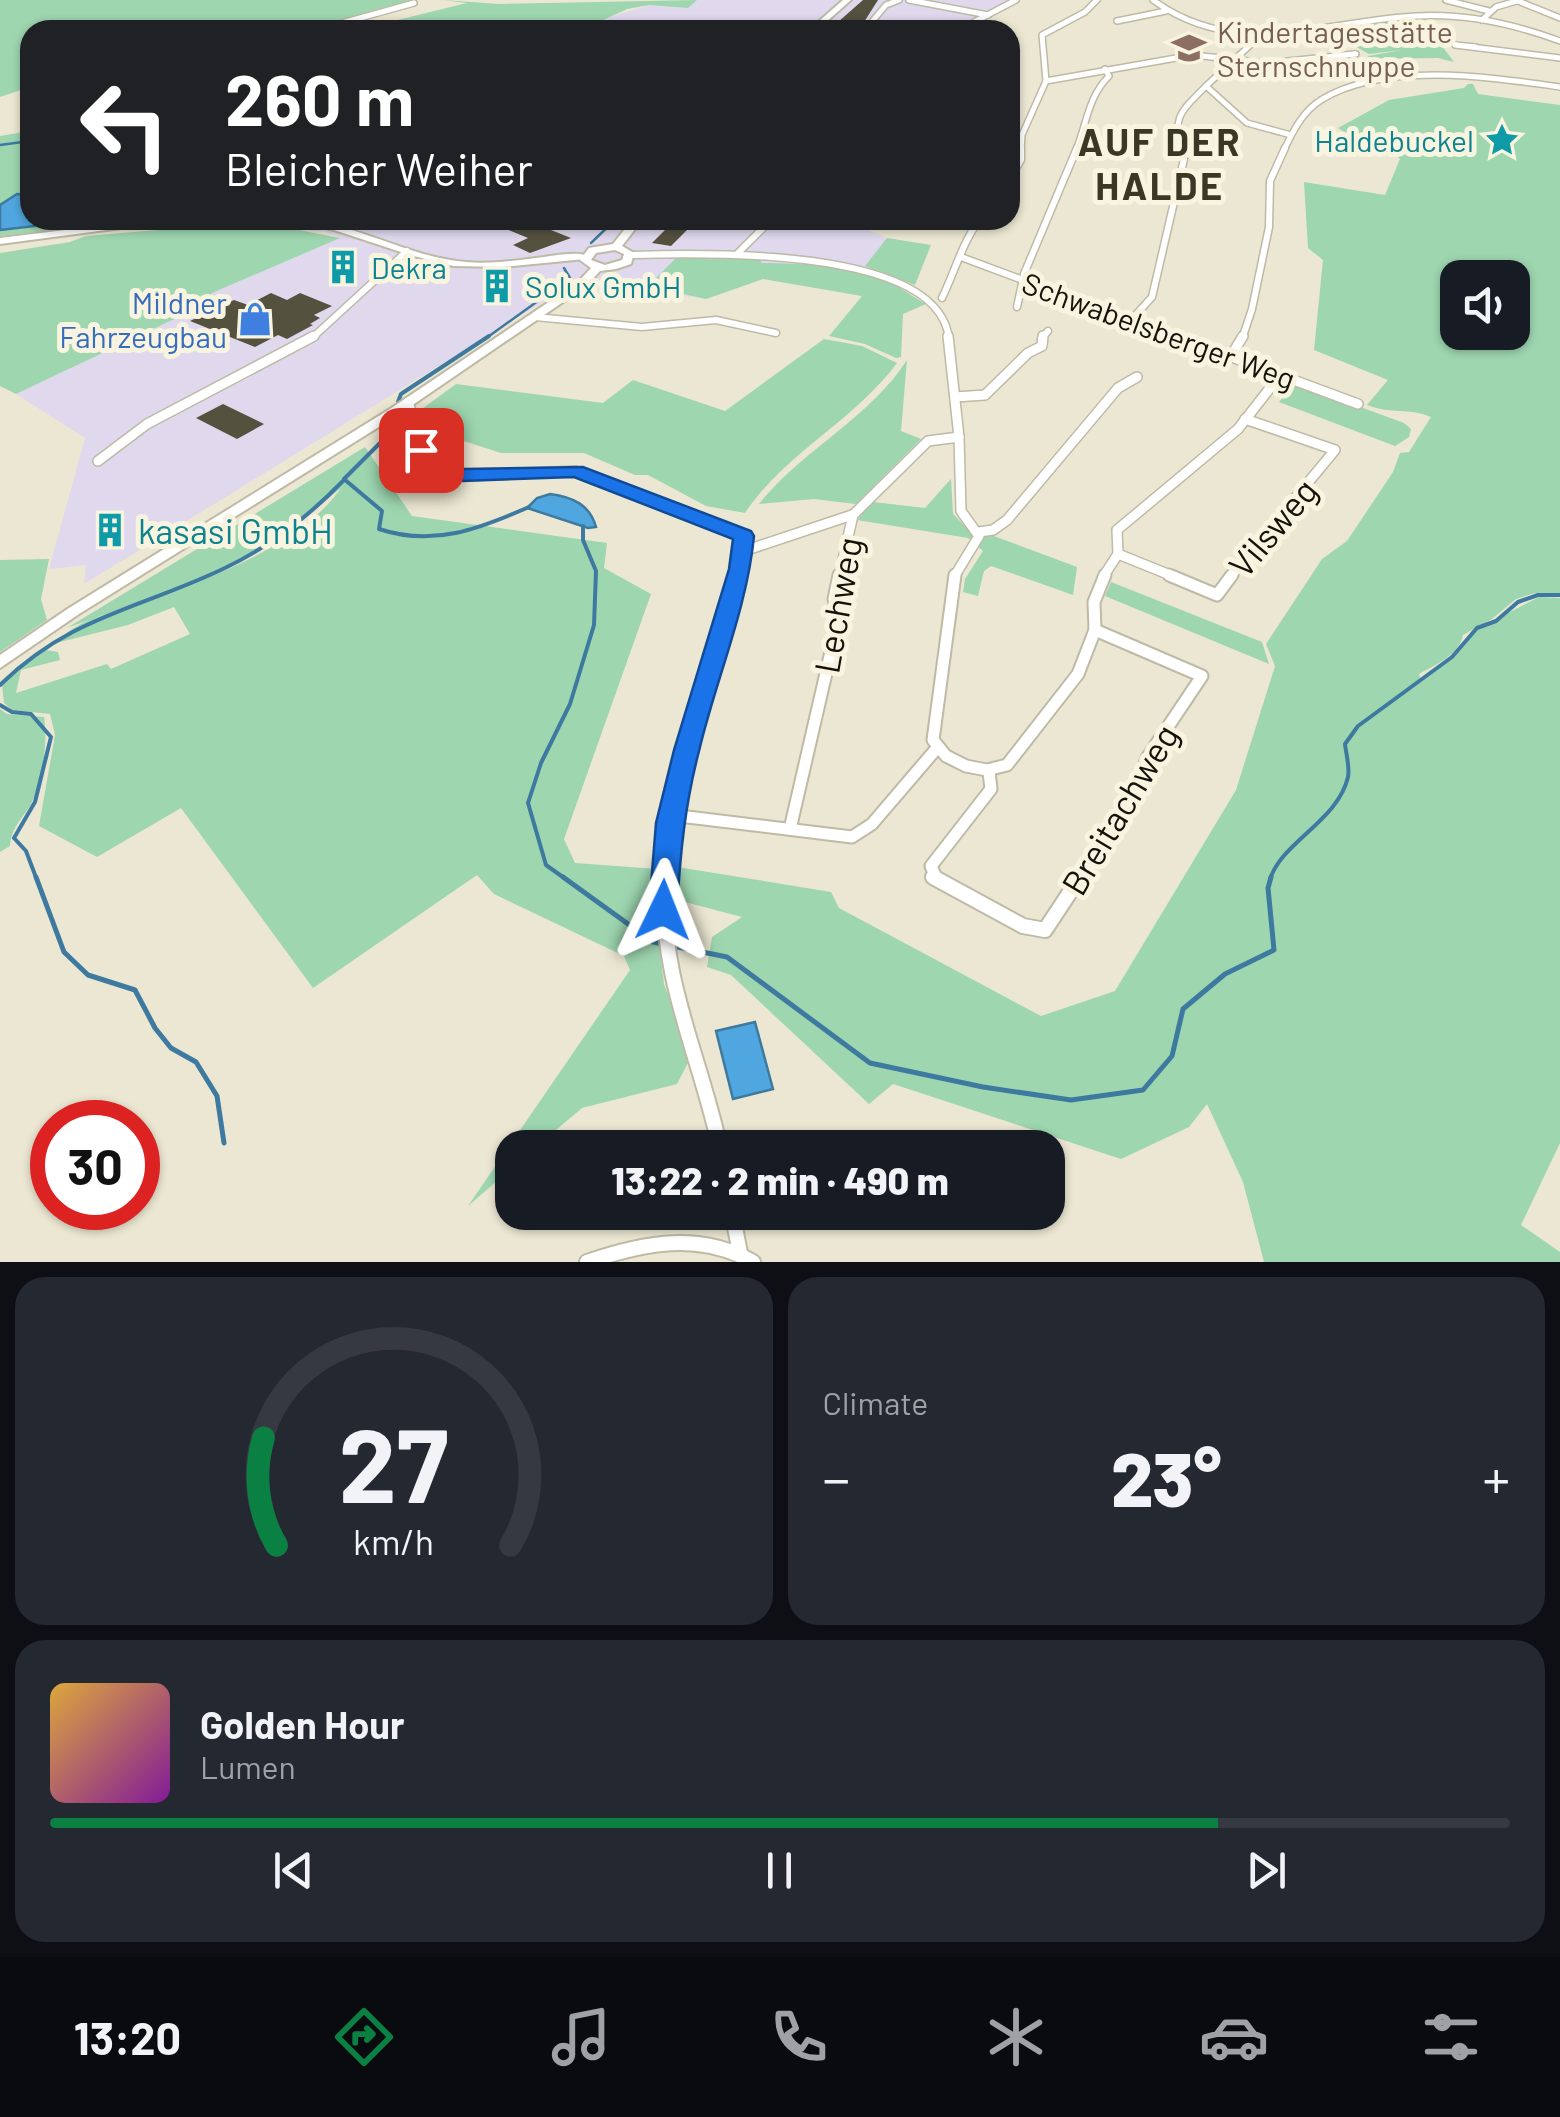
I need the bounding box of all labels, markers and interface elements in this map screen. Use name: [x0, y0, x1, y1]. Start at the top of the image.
place label: Kindertagesstätte Sternschnuppe: [1217, 13, 1453, 83]
school or university icon: Kindertagesstätte Sternschnuppe: [1170, 29, 1208, 67]
text: 260 m: [225, 56, 414, 140]
icon: left: [60, 60, 190, 190]
district label: AUF DER HALDE: [1078, 118, 1242, 208]
place icon: Haldebuckel: [1483, 121, 1521, 159]
place label: Haldebuckel: [1314, 122, 1474, 158]
text: Bleicher Weiher: [225, 141, 533, 195]
building icon: Dekra: [324, 248, 362, 286]
place label: Dekra: [371, 249, 447, 285]
map controls: [1440, 260, 1530, 350]
button: sound: [1440, 260, 1530, 350]
street label: Schwabelsberger Weg: [1018, 264, 1300, 396]
building icon: Solux GmbH: [478, 267, 516, 305]
place label: Solux GmbH: [525, 268, 681, 304]
place label: Mildner Fahrzeugbau: [59, 284, 227, 354]
shop icon: Mildner Fahrzeugbau: [236, 300, 274, 338]
pin: [379, 408, 464, 493]
icon: arrive: [394, 423, 449, 478]
street label: Vilsweg: [1219, 469, 1325, 585]
place label: kasasi GmbH: [138, 509, 333, 551]
building icon: kasasi GmbH: [91, 511, 129, 549]
street label: Lechweg: [804, 534, 870, 676]
street label: Breitachweg: [1052, 716, 1186, 902]
position arrow: [611, 858, 715, 962]
speed limit sign: 30: [30, 1100, 160, 1230]
text: 13:22 · 2 min · 490 m: [611, 1157, 949, 1203]
text: Climate: [823, 1383, 928, 1421]
text: 27: [339, 1399, 449, 1524]
text: 23°: [1111, 1432, 1221, 1522]
text: −: [823, 1444, 850, 1510]
text: +: [1482, 1444, 1510, 1510]
text: km/h: [353, 1519, 434, 1562]
text: Golden Hour: [200, 1701, 405, 1747]
text: Lumen: [200, 1747, 296, 1785]
icon: previous: [266, 1843, 321, 1898]
icon: pause: [752, 1843, 807, 1898]
icon: next: [1239, 1843, 1294, 1898]
icon: directions: [329, 2002, 399, 2072]
icon: music: [546, 2002, 616, 2072]
icon: phone: [764, 2002, 834, 2072]
icon: climate: [981, 2002, 1051, 2072]
icon: car: [1199, 2002, 1269, 2072]
icon: filters: [1416, 2002, 1486, 2072]
text: 13:20: [74, 2010, 181, 2064]

